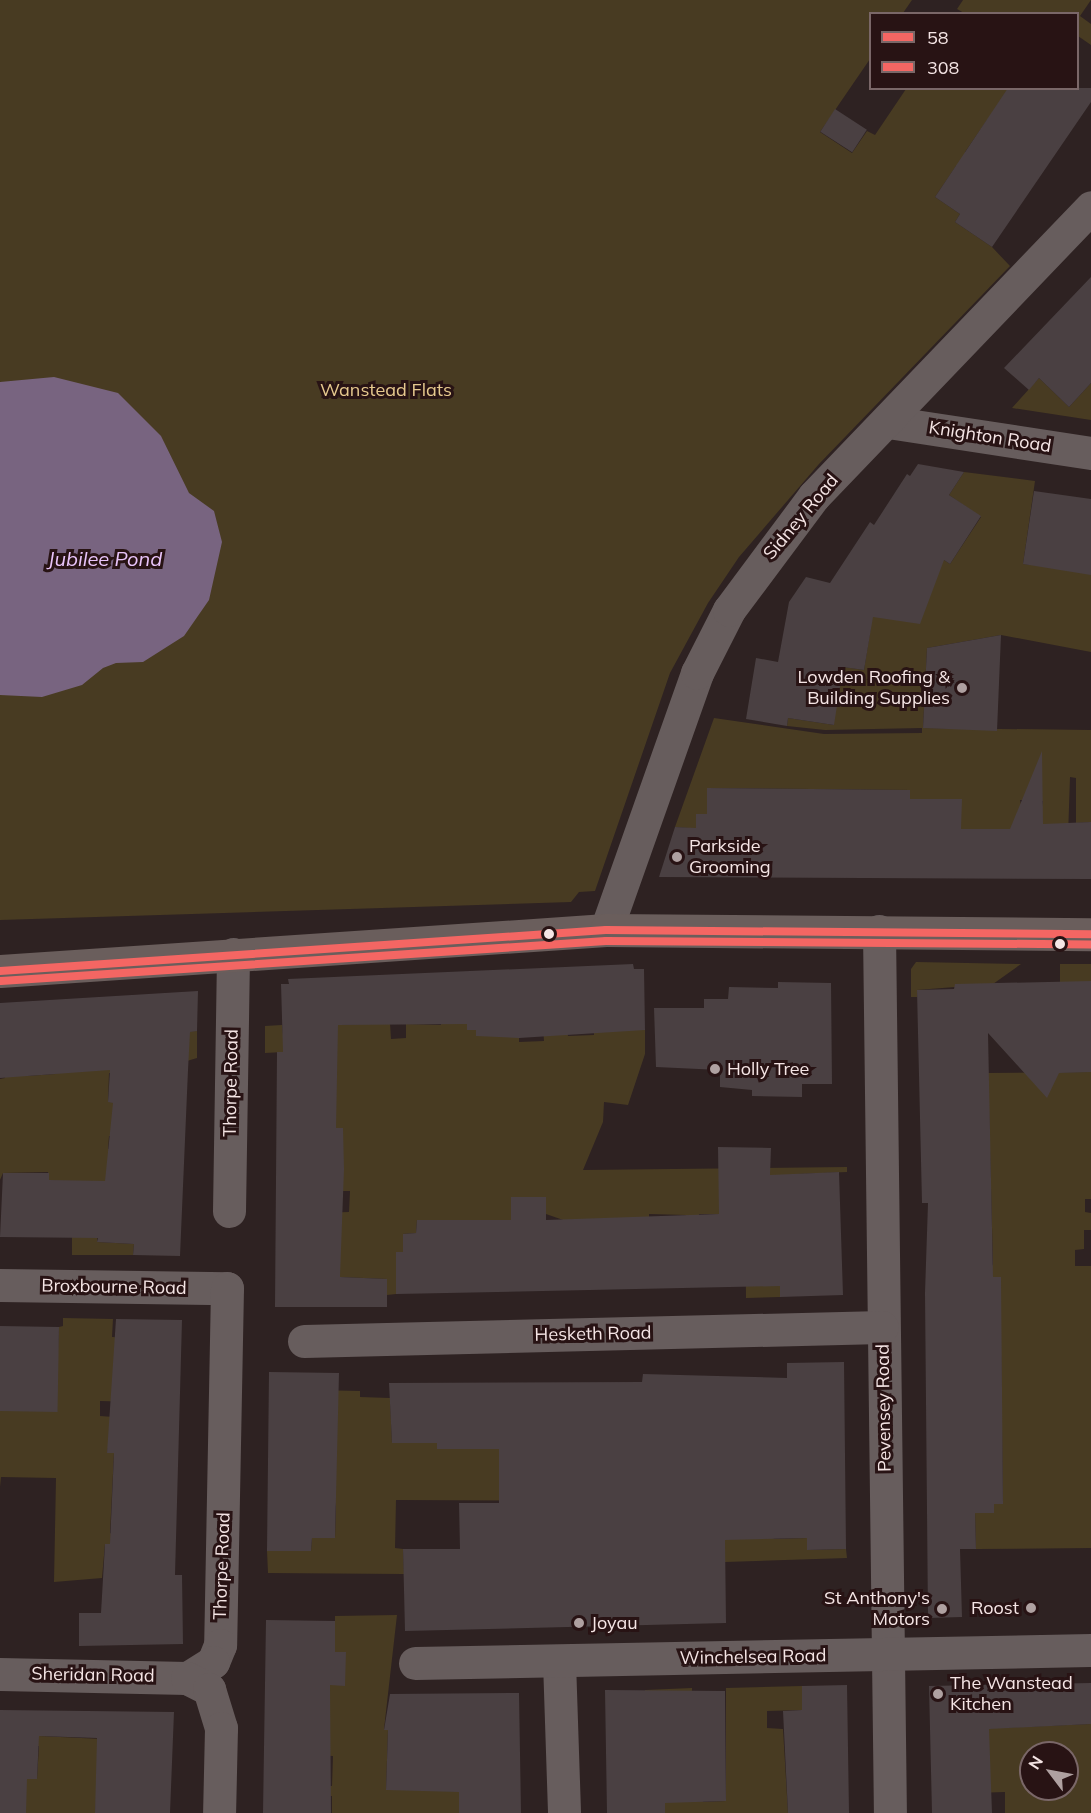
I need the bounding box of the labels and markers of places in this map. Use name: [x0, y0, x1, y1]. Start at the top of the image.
place label: Lowden Roofing & Building Supplies: [798, 667, 950, 710]
marker: Lowden Roofing & Building Supplies: [955, 681, 969, 695]
place label: Parkside Grooming: [689, 836, 771, 878]
marker: Parkside Grooming: [670, 850, 684, 864]
unlabelled marker: [543, 928, 555, 940]
unlabelled marker: [1054, 938, 1066, 950]
place label: Holly Tree: [727, 1058, 809, 1080]
marker: Holly Tree: [708, 1062, 722, 1076]
place label: St Anthony's Motors: [824, 1588, 930, 1630]
place label: Roost: [971, 1597, 1019, 1619]
marker: Roost: [1024, 1601, 1038, 1615]
marker: St Anthony's Motors: [935, 1602, 949, 1616]
place label: Joyau: [591, 1612, 638, 1634]
marker: Joyau: [572, 1616, 586, 1630]
place label: The Wanstead Kitchen: [950, 1673, 1073, 1716]
marker: The Wanstead Kitchen: [931, 1687, 945, 1701]

